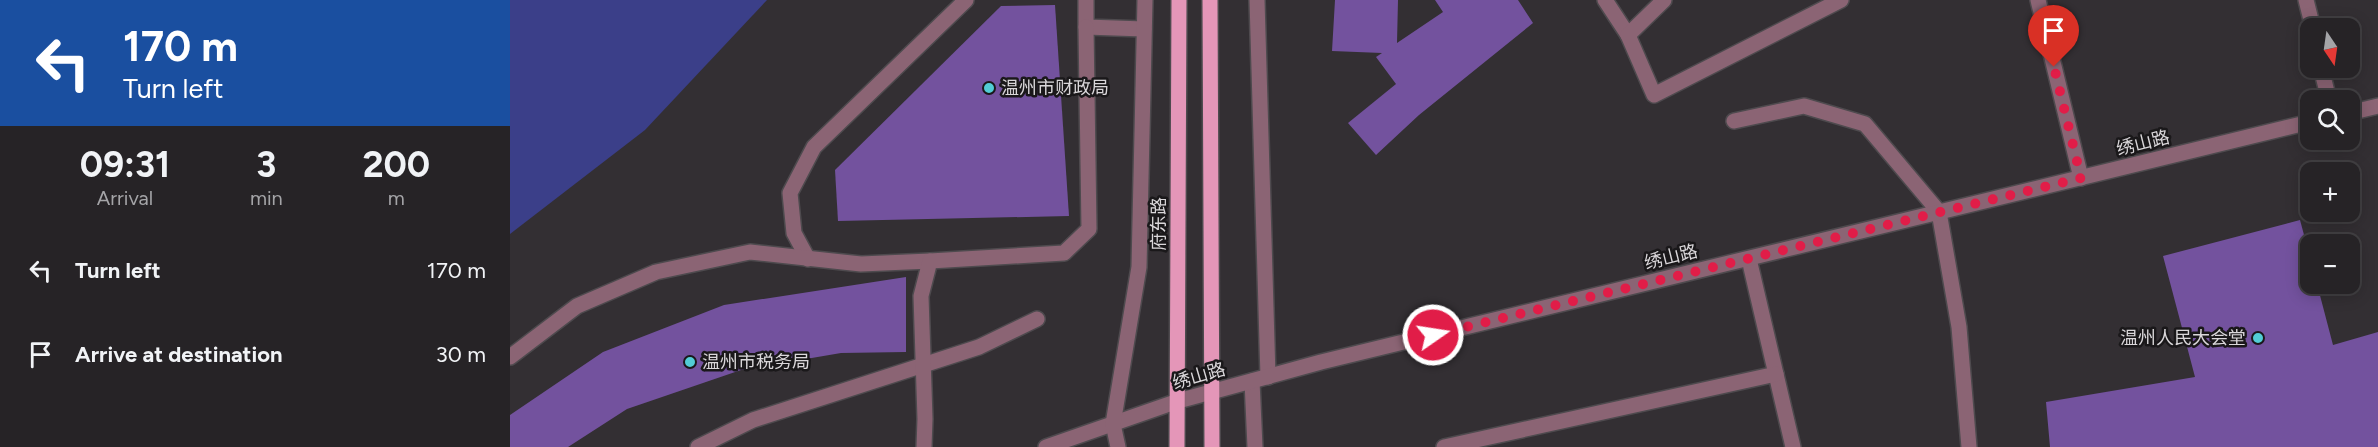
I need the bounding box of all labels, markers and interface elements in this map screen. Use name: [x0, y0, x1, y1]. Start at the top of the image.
pin: [2028, 5, 2079, 67]
icon: arrive: [2037, 14, 2070, 47]
north arrow: [2300, 18, 2360, 78]
map controls: [2300, 18, 2360, 294]
text: 170 m: [123, 21, 238, 72]
icon: left: [24, 24, 102, 102]
text: Turn left: [123, 72, 223, 105]
place label: 温州市财政局: [1001, 77, 1109, 99]
marker: 温州市财政局: [982, 81, 996, 95]
button: search: [2300, 90, 2360, 150]
street label: 绣山路: [2114, 126, 2172, 160]
text: 09:31: [80, 143, 170, 186]
text: 3: [256, 143, 276, 186]
text: 200: [363, 143, 430, 186]
button: +: [2300, 162, 2360, 222]
text: Arrival: [97, 186, 153, 210]
text: min: [250, 186, 283, 210]
text: m: [388, 186, 405, 210]
street label: 府东路: [1148, 197, 1170, 251]
button: −: [2300, 234, 2360, 294]
street label: 绣山路: [1642, 240, 1700, 274]
icon: left: [24, 254, 57, 287]
text: Turn left: [75, 257, 161, 284]
text: 170 m: [427, 257, 486, 284]
position arrow: [1401, 303, 1465, 367]
place label: 温州人民大会堂: [2120, 327, 2246, 349]
marker: 温州人民大会堂: [2251, 331, 2265, 345]
icon: arrive: [24, 338, 57, 371]
text: Arrive at destination: [75, 341, 283, 368]
text: 30 m: [436, 341, 486, 368]
place label: 温州市税务局: [702, 351, 810, 373]
marker: 温州市税务局: [683, 355, 697, 369]
street label: 绣山路: [1170, 358, 1228, 394]

